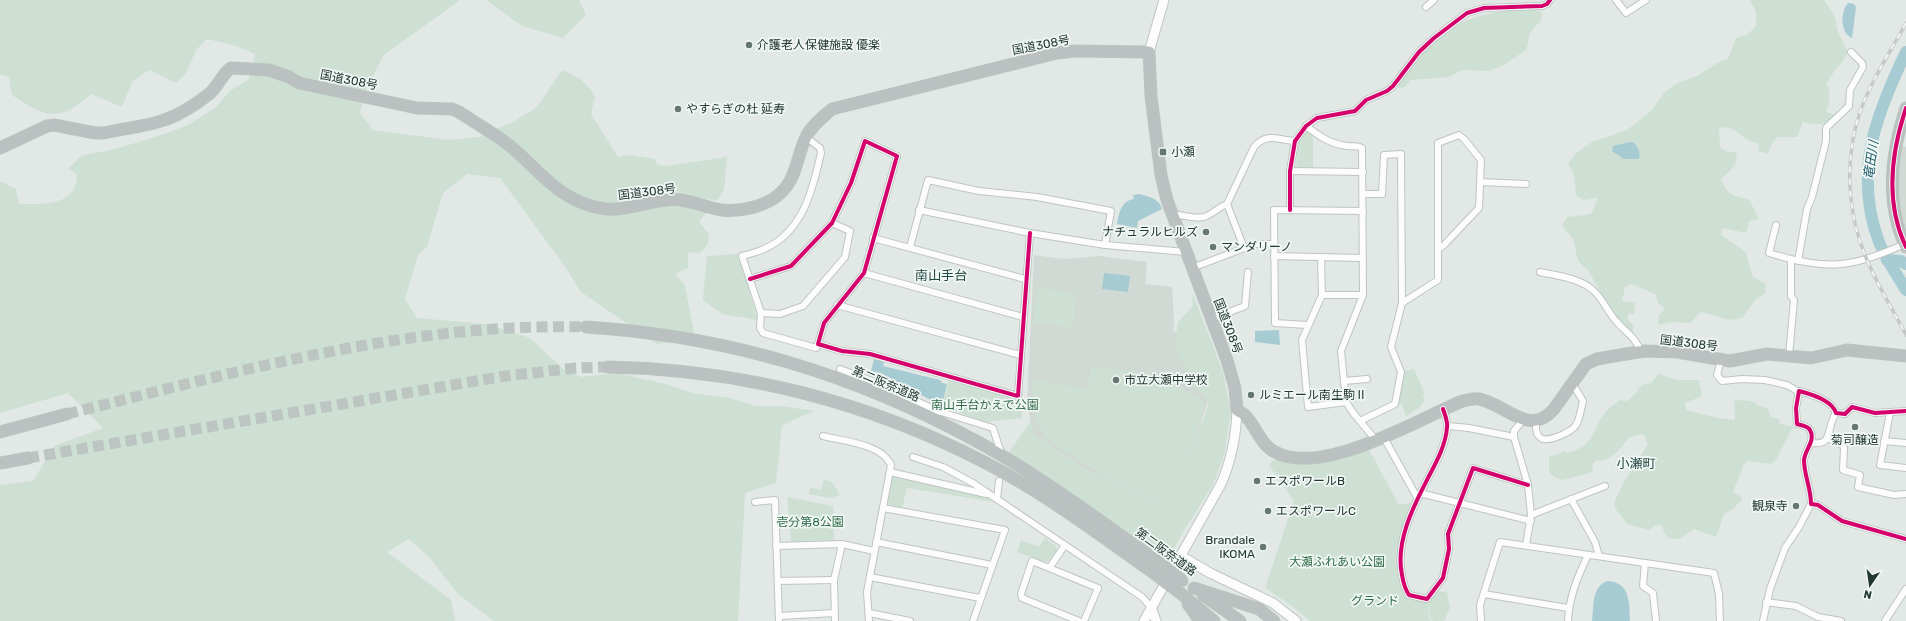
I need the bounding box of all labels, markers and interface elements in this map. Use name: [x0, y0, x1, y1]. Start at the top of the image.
street label: 国道308号: [1011, 33, 1071, 57]
place label: 介護老人保健施設 優楽: [757, 38, 880, 52]
marker: 介護老人保健施設 優楽: [744, 40, 754, 50]
street label: 国道308号: [319, 68, 379, 92]
place label: やすらぎの杜 延寿: [686, 102, 785, 116]
marker: やすらぎの杜 延寿: [673, 104, 683, 114]
water label: 竜田川: [1861, 138, 1881, 180]
place label: 小瀬: [1171, 145, 1195, 159]
marker: 小瀬: [1158, 147, 1168, 157]
street label: 国道308号: [617, 181, 677, 203]
place label: ナチュラルヒルズ: [1102, 225, 1198, 239]
marker: ナチュラルヒルズ: [1201, 227, 1211, 237]
place label: マンダリーノ: [1221, 240, 1292, 254]
marker: マンダリーノ: [1208, 242, 1218, 252]
district label: 南山手台: [915, 268, 967, 283]
street label: 国道308号: [1211, 296, 1245, 356]
street label: 国道308号: [1659, 332, 1719, 354]
street label: 第二阪奈道路: [850, 363, 922, 405]
place label: 市立大瀬中学校: [1124, 373, 1208, 387]
marker: 市立大瀬中学校: [1111, 375, 1121, 385]
place label: ルミエール南生駒Ⅱ: [1259, 388, 1367, 402]
marker: ルミエール南生駒Ⅱ: [1246, 390, 1256, 400]
park label: 南山手台かえで公園: [931, 398, 1039, 412]
marker: 菊司醸造: [1850, 422, 1860, 432]
place label: 菊司醸造: [1831, 433, 1879, 447]
district label: 小瀬町: [1616, 456, 1656, 471]
place label: エスポワールB: [1265, 474, 1345, 488]
marker: エスポワールB: [1252, 476, 1262, 486]
place label: 観泉寺: [1752, 499, 1788, 513]
marker: 観泉寺: [1791, 501, 1801, 511]
place label: エスポワールC: [1276, 504, 1356, 518]
marker: エスポワールC: [1263, 506, 1273, 516]
park label: 壱分第8公園: [776, 515, 844, 529]
street label: 第二阪奈道路: [1133, 525, 1199, 579]
place label: Brandale IKOMA: [1205, 533, 1255, 561]
marker: Brandale IKOMA: [1258, 542, 1268, 552]
park label: 大瀬ふれあい公園: [1289, 555, 1385, 569]
north arrow: [1850, 565, 1890, 605]
text: N: [1862, 587, 1873, 601]
park label: グランド: [1351, 594, 1399, 608]

